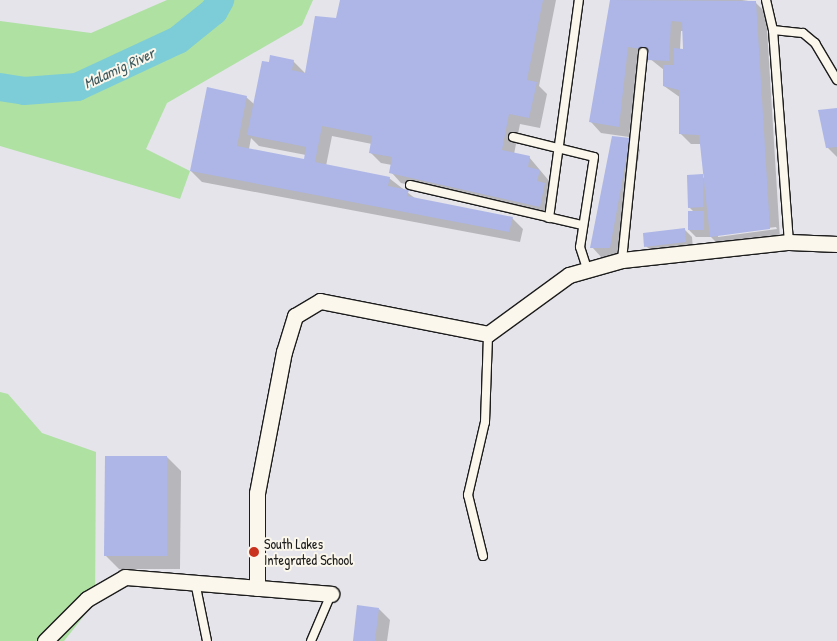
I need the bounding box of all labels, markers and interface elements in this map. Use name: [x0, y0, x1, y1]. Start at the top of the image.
water label: Malamig River: [81, 44, 157, 92]
place label: South Lakes Integrated School: [264, 536, 353, 568]
marker: South Lakes Integrated School: [248, 546, 260, 558]

